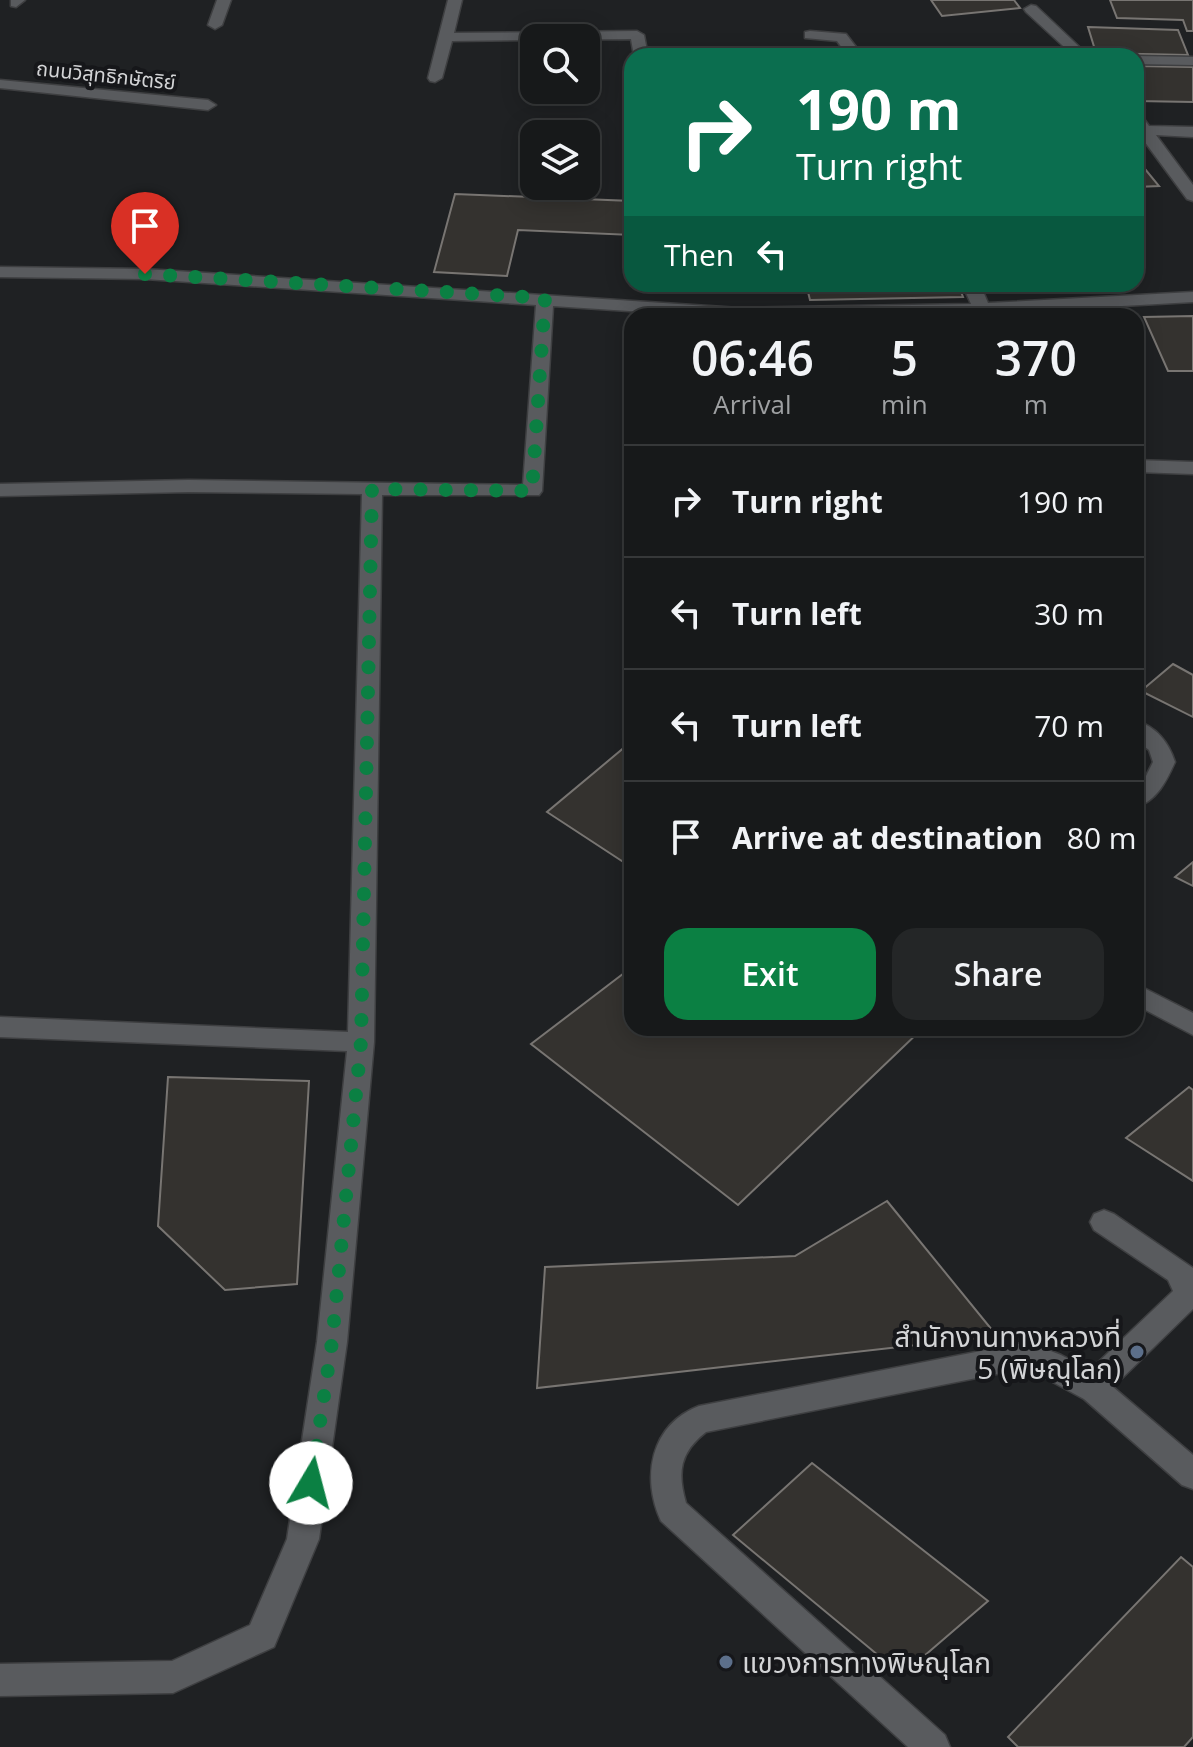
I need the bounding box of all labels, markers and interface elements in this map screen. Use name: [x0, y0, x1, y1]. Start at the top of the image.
map controls: [520, 24, 600, 200]
button: search: [520, 24, 600, 104]
street label: ถนนวิสุทธิกษัตริย์: [35, 54, 177, 96]
text: 190 m: [796, 70, 962, 146]
icon: right: [664, 80, 768, 184]
button: layers: [520, 120, 600, 200]
text: Turn right: [796, 142, 962, 191]
pin: [111, 192, 179, 274]
icon: arrive: [123, 204, 167, 248]
icon: left: [750, 232, 794, 276]
text: Then: [664, 234, 734, 275]
text: 06:46: [691, 325, 814, 390]
text: 5: [891, 325, 918, 390]
text: 370: [995, 325, 1077, 390]
text: Arrival: [713, 386, 792, 422]
text: min: [881, 386, 928, 422]
text: m: [1024, 386, 1048, 422]
icon: right: [664, 479, 708, 523]
text: Turn right: [732, 481, 883, 522]
text: 190 m: [1017, 481, 1104, 522]
icon: left: [664, 591, 708, 635]
text: Turn left: [732, 593, 862, 634]
text: 30 m: [1034, 593, 1104, 634]
icon: left: [664, 703, 708, 747]
text: Turn left: [732, 705, 862, 746]
text: 70 m: [1034, 705, 1104, 746]
icon: arrive: [664, 815, 708, 859]
text: Arrive at destination: [732, 817, 1043, 858]
text: 80 m: [1067, 817, 1137, 858]
button: Exit: [664, 928, 876, 1020]
button: Share: [892, 928, 1104, 1020]
place label: สำนักงานทางหลวงที่ 5 (พิษณุโลก): [894, 1317, 1121, 1387]
marker: สำนักงานทางหลวงที่ 5 (พิษณุโลก): [1128, 1343, 1146, 1361]
position arrow: [269, 1441, 353, 1525]
place label: แขวงการทางพิษณุโลก: [742, 1643, 991, 1681]
marker: แขวงการทางพิษณุโลก: [717, 1653, 735, 1671]

